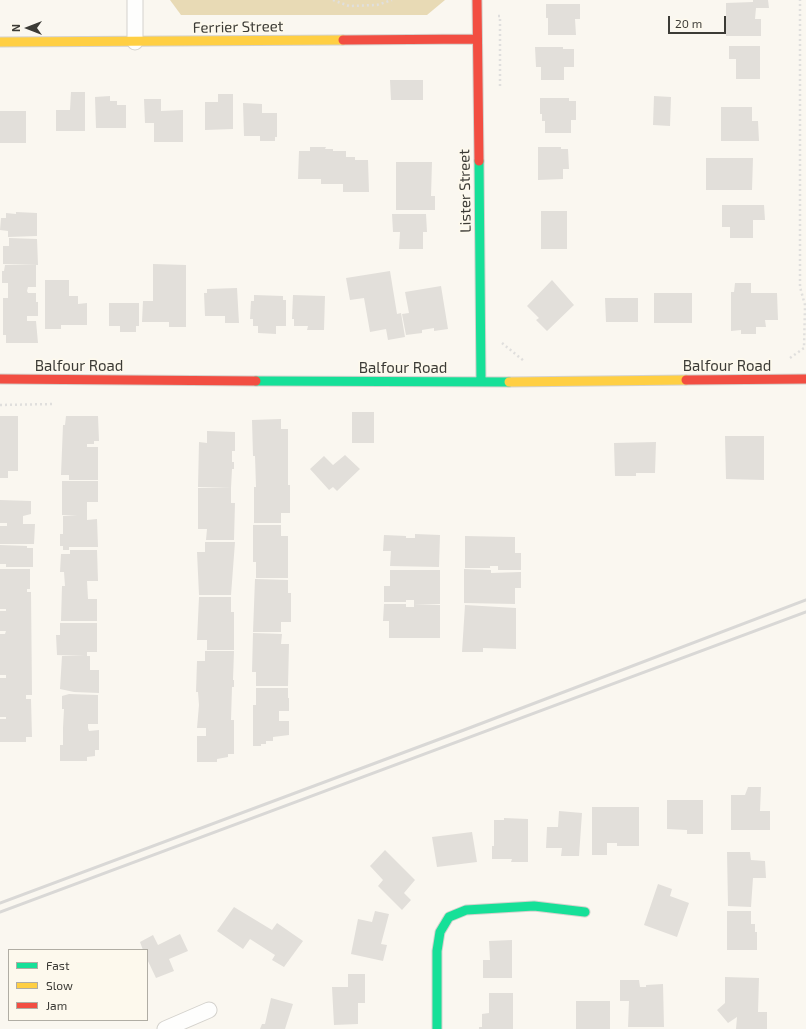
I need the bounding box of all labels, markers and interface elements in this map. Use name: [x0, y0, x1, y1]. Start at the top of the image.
north arrow: [8, 8, 48, 48]
scale bar: [670, 8, 728, 34]
text: 20 m: [675, 16, 702, 30]
street label: Ferrier Street: [192, 17, 284, 37]
text: N: [9, 24, 22, 32]
street label: Lister Street: [455, 149, 475, 233]
street label: Balfour Road: [35, 357, 123, 375]
street label: Balfour Road: [683, 357, 771, 375]
street label: Balfour Road: [359, 359, 447, 377]
legend: [8, 949, 148, 1021]
text: Fast: [46, 958, 69, 972]
text: Slow: [46, 978, 73, 992]
text: Jam: [46, 998, 67, 1012]

